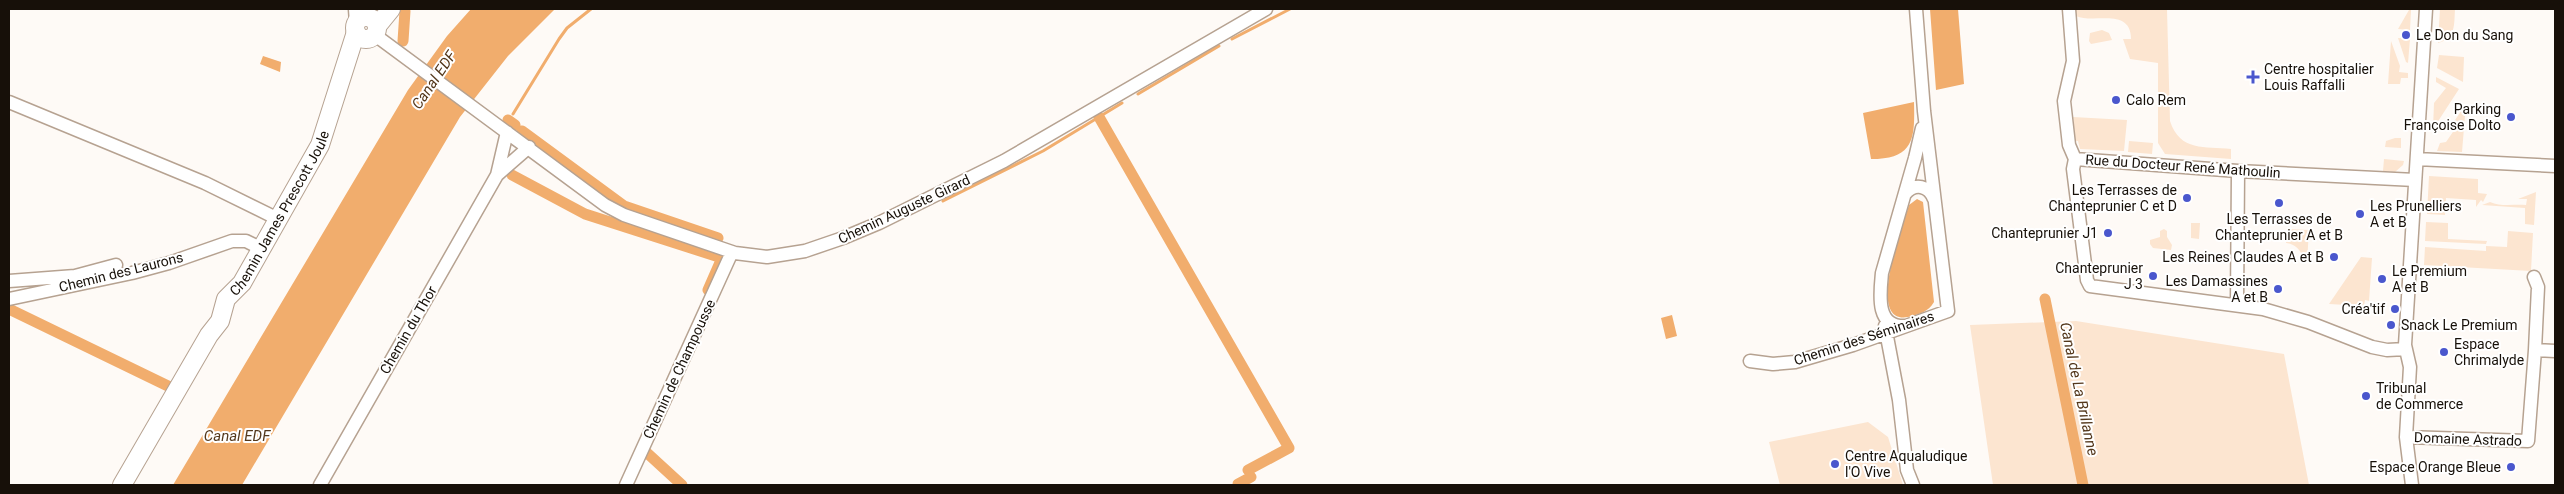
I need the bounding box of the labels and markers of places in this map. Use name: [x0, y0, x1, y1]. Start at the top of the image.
place label: Le Don du Sang: [2416, 27, 2513, 43]
marker: Le Don du Sang: [2400, 29, 2412, 41]
place label: Centre hospitalier Louis Raffalli: [2264, 61, 2374, 93]
marker: Centre hospitalier Louis Raffalli: [2246, 70, 2260, 84]
place label: Calo Rem: [2126, 92, 2186, 108]
marker: Calo Rem: [2110, 94, 2122, 106]
place label: Parking Françoise Dolto: [2404, 101, 2501, 133]
marker: Parking Françoise Dolto: [2505, 111, 2517, 123]
place label: Les Terrasses de Chanteprunier C et D: [2048, 182, 2177, 214]
marker: Les Terrasses de Chanteprunier C et D: [2181, 192, 2193, 204]
marker: Les Terrasses de Chanteprunier A et B: [2273, 197, 2285, 209]
place label: Les Prunelliers A et B: [2370, 198, 2462, 230]
marker: Les Prunelliers A et B: [2354, 208, 2366, 220]
place label: Les Terrasses de Chanteprunier A et B: [2215, 211, 2343, 243]
place label: Chanteprunier J1: [1991, 225, 2098, 241]
marker: Chanteprunier J1: [2102, 227, 2114, 239]
place label: Les Reines Claudes A et B: [2162, 249, 2324, 265]
marker: Les Reines Claudes A et B: [2328, 251, 2340, 263]
place label: Chanteprunier J 3: [2055, 260, 2143, 292]
place label: Le Premium A et B: [2392, 263, 2467, 295]
marker: Chanteprunier J 3: [2147, 270, 2159, 282]
place label: Les Damassines A et B: [2165, 273, 2268, 305]
marker: Le Premium A et B: [2376, 273, 2388, 285]
marker: Les Damassines A et B: [2272, 283, 2284, 295]
place label: Créa'tif: [2341, 301, 2385, 317]
marker: Créa'tif: [2389, 303, 2401, 315]
place label: Snack Le Premium: [2401, 317, 2518, 333]
marker: Snack Le Premium: [2385, 319, 2397, 331]
place label: Espace Chrimalyde: [2454, 336, 2524, 368]
marker: Espace Chrimalyde: [2438, 346, 2450, 358]
place label: Tribunal de Commerce: [2376, 380, 2463, 412]
marker: Tribunal de Commerce: [2360, 390, 2372, 402]
place label: Centre Aqualudique l'O Vive: [1845, 448, 1967, 480]
marker: Centre Aqualudique l'O Vive: [1829, 458, 1841, 470]
place label: Espace Orange Bleue: [2369, 459, 2501, 475]
marker: Espace Orange Bleue: [2505, 461, 2517, 473]

